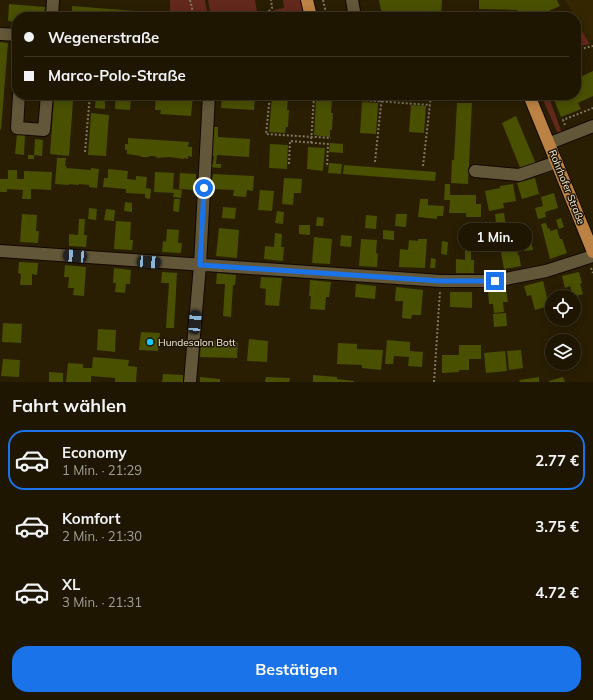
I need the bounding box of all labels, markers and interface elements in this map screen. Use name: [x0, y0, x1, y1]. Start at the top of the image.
text: Wegenerstraße: [48, 28, 159, 47]
text: Marco-Polo-Straße: [48, 66, 186, 85]
street label: Rohrhofer Straße: [546, 148, 588, 226]
route start: [195, 179, 213, 197]
callout: 1 Min.: [458, 223, 532, 251]
text: 1 Min.: [476, 229, 514, 245]
car: [63, 249, 87, 263]
car: [137, 255, 161, 269]
route end: [486, 272, 504, 290]
map controls: [545, 290, 581, 370]
button: locate: [545, 290, 581, 326]
car: [188, 310, 202, 334]
button: layers: [545, 334, 581, 370]
place label: Hundesalon Bott: [158, 336, 236, 349]
marker: Hundesalon Bott: [145, 337, 155, 347]
text: Fahrt wählen: [12, 394, 127, 417]
icon: car: [14, 442, 50, 478]
text: Economy: [62, 443, 127, 462]
text: 2.77 €: [535, 451, 579, 470]
text: 1 Min. · 21:29: [62, 462, 142, 478]
icon: car: [14, 508, 50, 544]
text: Komfort: [62, 509, 120, 528]
text: 3.75 €: [535, 517, 579, 536]
text: 2 Min. · 21:30: [62, 528, 142, 544]
icon: car: [14, 574, 50, 610]
text: XL: [62, 575, 80, 594]
text: 4.72 €: [535, 583, 579, 602]
text: 3 Min. · 21:31: [62, 594, 142, 610]
button: Bestätigen: [12, 646, 581, 692]

